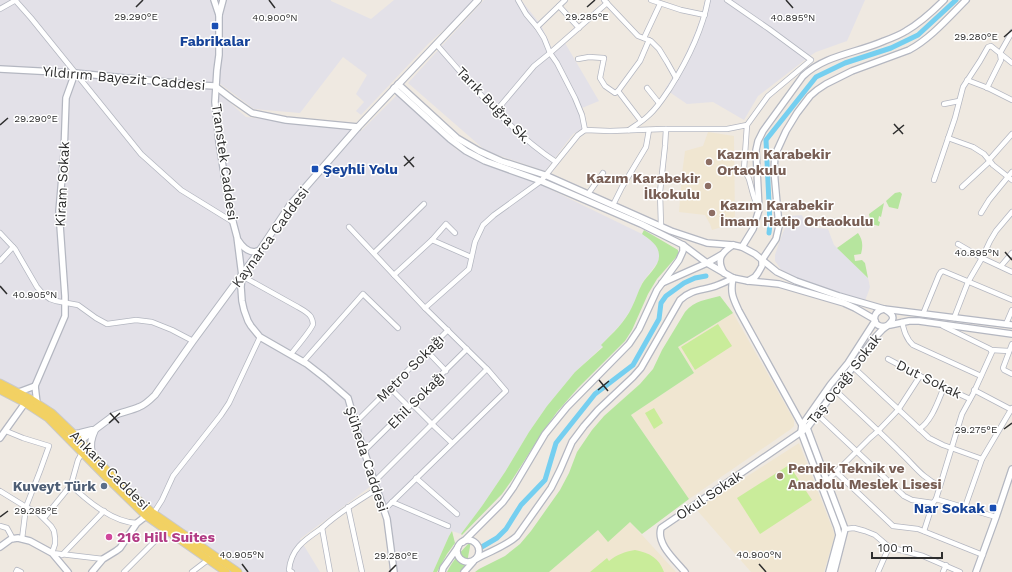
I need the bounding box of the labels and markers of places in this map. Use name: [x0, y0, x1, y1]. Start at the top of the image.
marker: Fabrikalar: [210, 21, 220, 31]
place label: Fabrikalar: [180, 33, 250, 49]
place label: Kazım Karabekir Ortaokulu: [717, 146, 831, 178]
marker: Kazım Karabekir Ortaokulu: [704, 157, 714, 167]
place label: Şeyhli Yolu: [323, 161, 398, 177]
marker: Şeyhli Yolu: [310, 164, 320, 174]
place label: Kazım Karabekir İlkokulu: [586, 170, 700, 202]
marker: Kazım Karabekir İlkokulu: [703, 181, 713, 191]
place label: Kazım Karabekir İmam Hatip Ortaokulu: [720, 197, 873, 229]
marker: Kazım Karabekir İmam Hatip Ortaokulu: [707, 208, 717, 218]
place label: Pendik Teknik ve Anadolu Meslek Lisesi: [788, 460, 942, 492]
marker: Pendik Teknik ve Anadolu Meslek Lisesi: [775, 471, 785, 481]
place label: Kuveyt Türk: [13, 478, 96, 494]
marker: Kuveyt Türk: [99, 481, 109, 491]
place label: Nar Sokak: [914, 500, 985, 516]
marker: Nar Sokak: [988, 503, 998, 513]
place label: 216 Hill Suites: [117, 529, 215, 545]
marker: 216 Hill Suites: [104, 532, 114, 542]

